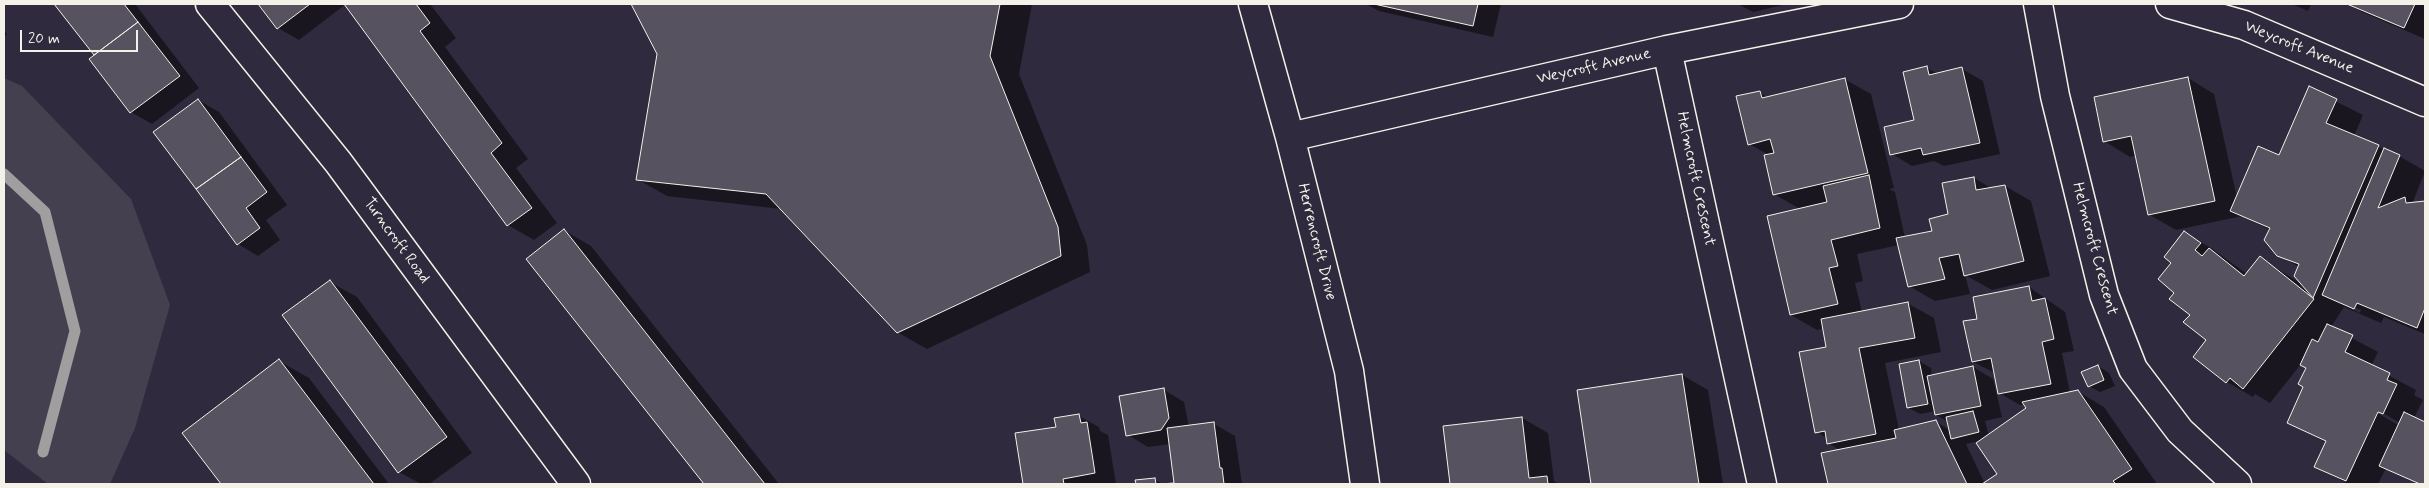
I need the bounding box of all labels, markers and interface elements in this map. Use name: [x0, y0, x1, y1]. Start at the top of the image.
street label: Weycroft Avenue: [2241, 17, 2357, 79]
scale bar: [22, 20, 140, 52]
text: 20 m: [28, 29, 60, 49]
street label: Weycroft Avenue: [1535, 45, 1653, 89]
street label: Helmcroft Crescent: [1671, 110, 1719, 248]
street label: Helmcroft Crescent: [2067, 180, 2121, 318]
street label: Herrencroft Drive: [1292, 182, 1340, 302]
street label: Turncroft Road: [358, 194, 434, 288]

